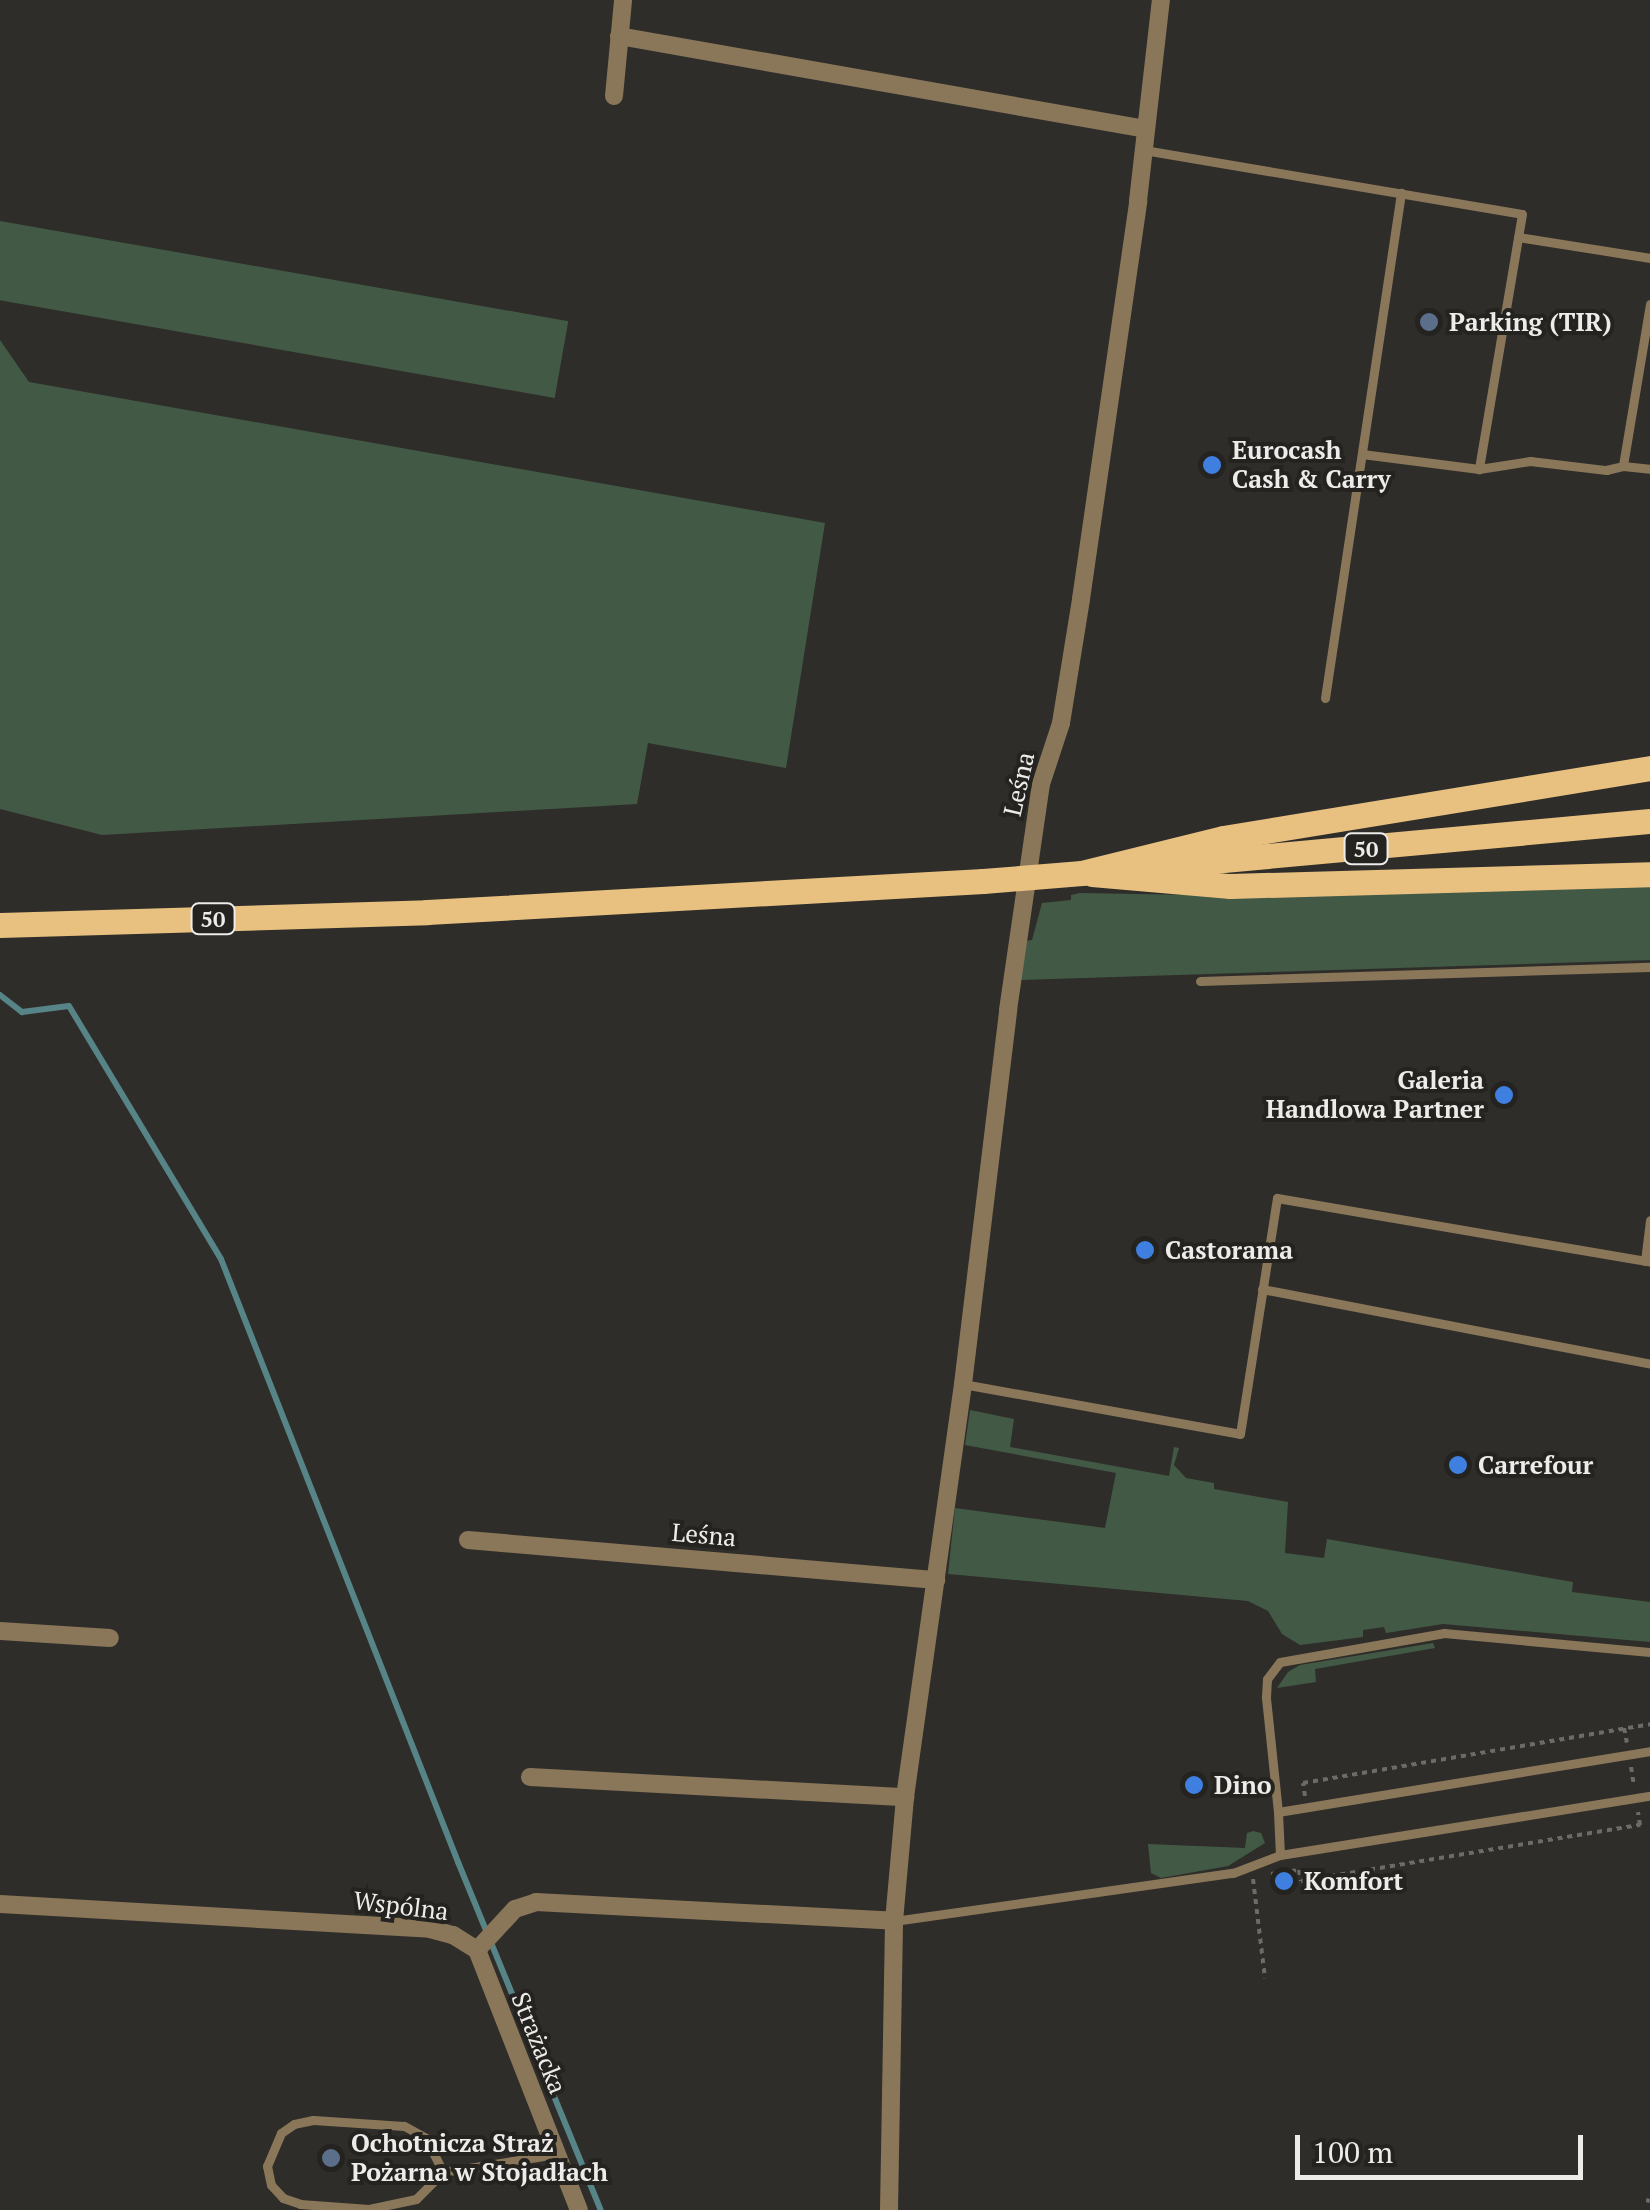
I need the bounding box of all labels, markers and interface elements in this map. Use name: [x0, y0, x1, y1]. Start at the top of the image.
place label: Parking (TIR): [1449, 307, 1612, 337]
marker: Parking (TIR): [1418, 311, 1440, 333]
place label: Eurocash Cash & Carry: [1232, 436, 1391, 495]
marker: Eurocash Cash & Carry: [1201, 454, 1223, 476]
street label: Leśna: [997, 749, 1041, 819]
road number: 50: [1344, 832, 1388, 866]
road number: 50: [190, 902, 236, 936]
place label: Galeria Handlowa Partner: [1266, 1066, 1484, 1125]
marker: Galeria Handlowa Partner: [1493, 1084, 1515, 1106]
place label: Castorama: [1165, 1235, 1293, 1265]
marker: Castorama: [1134, 1239, 1156, 1261]
place label: Carrefour: [1478, 1450, 1593, 1480]
marker: Carrefour: [1447, 1454, 1469, 1476]
street label: Leśna: [671, 1517, 737, 1553]
place label: Dino: [1214, 1770, 1272, 1800]
marker: Dino: [1183, 1774, 1205, 1796]
place label: Komfort: [1304, 1866, 1403, 1896]
marker: Komfort: [1273, 1870, 1295, 1892]
street label: Wspólna: [352, 1885, 450, 1927]
street label: Strażacka: [505, 1988, 573, 2098]
scale bar: [1300, 2115, 1588, 2177]
place label: Ochotnicza Straż Pożarna w Stojadłach: [351, 2129, 608, 2188]
text: 100 m: [1312, 2132, 1393, 2172]
marker: Ochotnicza Straż Pożarna w Stojadłach: [320, 2147, 342, 2169]

